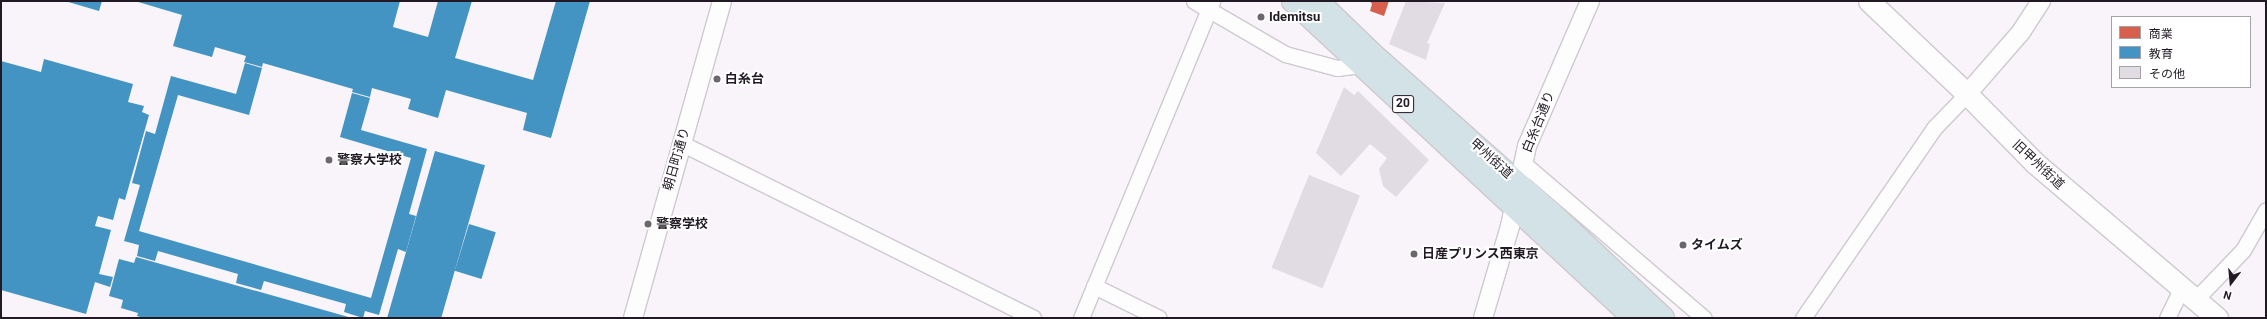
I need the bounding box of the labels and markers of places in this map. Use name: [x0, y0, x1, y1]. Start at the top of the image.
place label: Idemitsu: [1269, 9, 1320, 25]
marker: Idemitsu: [1256, 12, 1266, 22]
place label: 白糸台: [725, 71, 764, 87]
marker: 白糸台: [712, 74, 722, 84]
place label: 警察大学校: [337, 152, 402, 168]
marker: 警察大学校: [324, 155, 334, 165]
place label: 警察学校: [656, 216, 708, 232]
marker: 警察学校: [643, 219, 653, 229]
place label: タイムズ: [1691, 237, 1743, 253]
marker: タイムズ: [1678, 240, 1688, 250]
place label: 日産プリンス西東京: [1422, 246, 1539, 262]
marker: 日産プリンス西東京: [1409, 249, 1419, 259]

